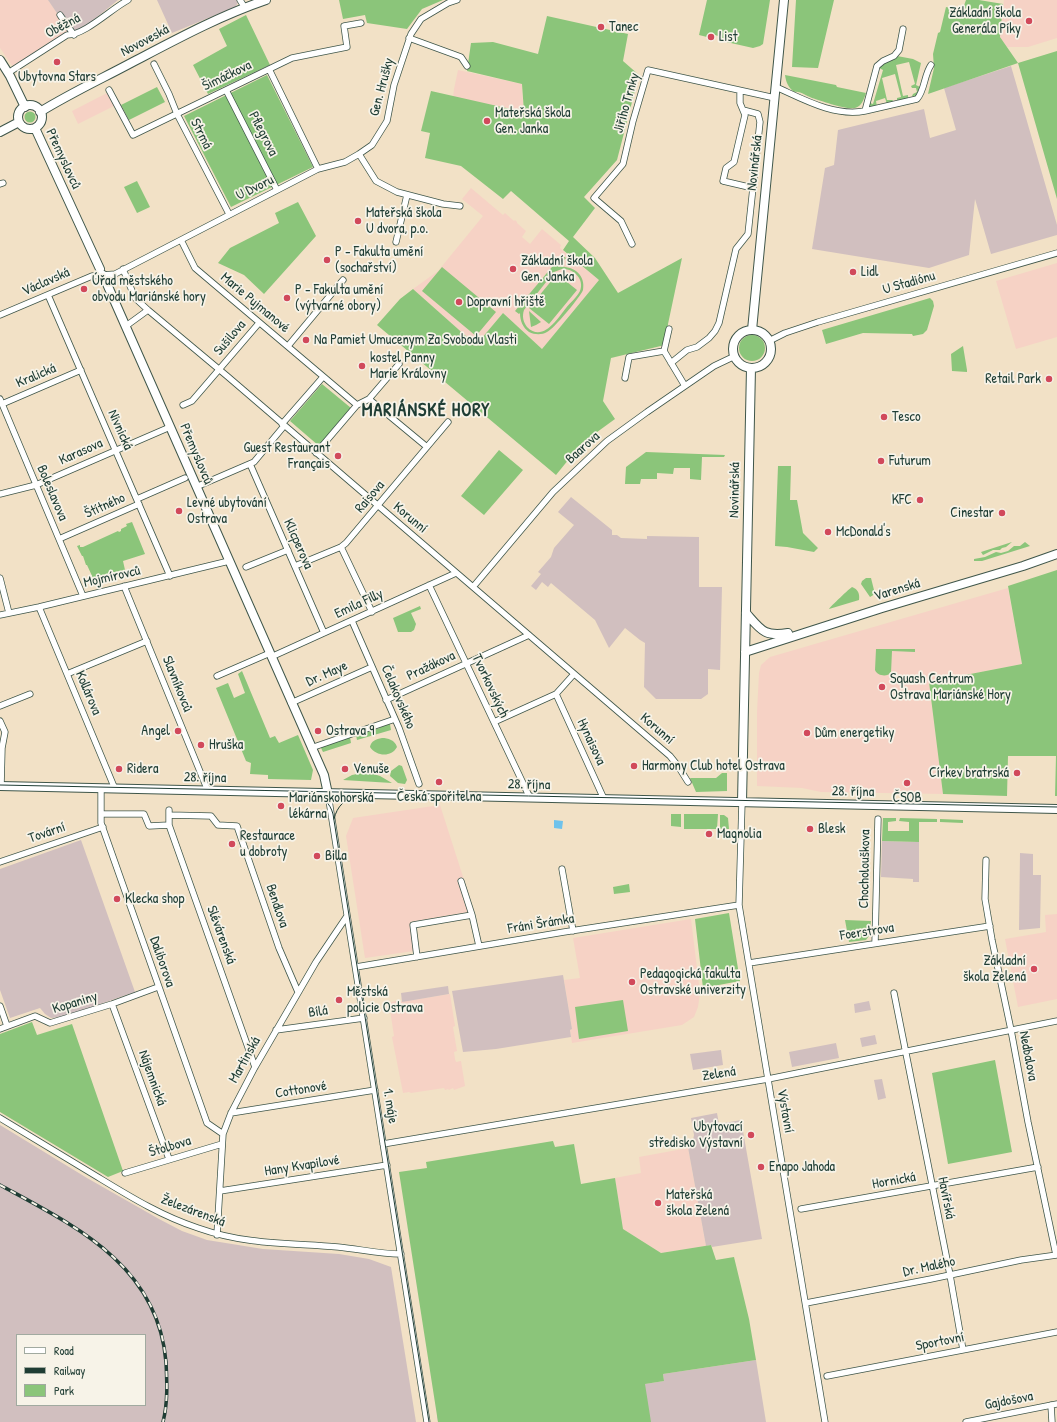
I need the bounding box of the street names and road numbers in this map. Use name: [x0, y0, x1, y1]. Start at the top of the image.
street label: Oběžná: [43, 10, 83, 42]
street label: Novoveská: [118, 21, 172, 61]
street label: Gen. Hrušky: [366, 56, 398, 118]
street label: Šimáčkova: [200, 57, 254, 95]
street label: Jiřího Trnky: [610, 71, 644, 135]
street label: Pflegrova: [245, 109, 281, 159]
street label: Strmá: [186, 116, 216, 152]
street label: Přemyslovců: [42, 126, 84, 192]
street label: Novinářská: [744, 134, 766, 192]
street label: U Dvoru: [233, 172, 277, 204]
street label: Václavská: [20, 264, 72, 300]
street label: U Stadiónu: [881, 268, 937, 298]
street label: Marie Pujmanové: [217, 269, 293, 337]
street label: Sušilova: [210, 317, 250, 359]
street label: Kralická: [13, 360, 59, 392]
street label: Nivnická: [104, 407, 136, 453]
street label: Přemyslovců: [176, 421, 216, 487]
street label: Baarova: [562, 428, 604, 468]
street label: Karasova: [57, 435, 105, 469]
street label: Novinářská: [726, 462, 744, 518]
street label: Boleslavova: [33, 463, 71, 523]
street label: Raisova: [352, 477, 388, 517]
street label: Štítného: [82, 490, 128, 522]
street label: Korunní: [389, 499, 431, 537]
street label: Klicperova: [279, 516, 317, 572]
street label: Mojmírovců: [82, 562, 142, 592]
street label: Varenská: [872, 575, 922, 605]
street label: Emila Filly: [332, 585, 386, 623]
street label: Pražákova: [404, 647, 458, 685]
street label: Tvorkovských: [468, 651, 512, 721]
street label: Slavníkovců: [158, 654, 196, 714]
street label: Dr. Maye: [304, 657, 350, 691]
street label: Čelakovského: [377, 663, 419, 731]
street label: Kollárova: [71, 668, 105, 718]
street label: Korunní: [636, 710, 678, 748]
street label: Hynaisova: [573, 716, 609, 768]
street label: 28. října: [184, 769, 226, 787]
street label: 28. října: [508, 776, 550, 794]
street label: 28. října: [832, 783, 874, 801]
street label: Tovární: [26, 819, 68, 847]
street label: Chocholouškova: [856, 829, 874, 909]
street label: Bendlova: [262, 882, 292, 930]
street label: Slévárenská: [203, 904, 239, 966]
street label: Fráni Šrámka: [507, 910, 575, 938]
street label: Foerstrova: [839, 919, 895, 945]
street label: Daliborova: [146, 934, 178, 990]
street label: Kopaniny: [50, 988, 100, 1018]
street label: Bílá: [307, 1002, 329, 1022]
street label: Nedbalova: [1015, 1030, 1041, 1082]
street label: Martinská: [225, 1034, 265, 1086]
street label: Nájemnická: [134, 1048, 170, 1108]
street label: Zelená: [701, 1063, 737, 1085]
street label: Cottonové: [274, 1078, 328, 1102]
street label: 1. máje: [379, 1087, 401, 1125]
street label: Výstavní: [773, 1088, 797, 1134]
street label: Štolbova: [147, 1133, 193, 1161]
street label: Hany Kvapilové: [263, 1152, 341, 1180]
street label: Hornická: [871, 1169, 917, 1193]
street label: Havířská: [934, 1175, 958, 1221]
street label: Železárenská: [159, 1191, 227, 1231]
street label: Dr. Malého: [901, 1253, 957, 1281]
street label: Sportovní: [914, 1329, 966, 1355]
street label: Gajdošova: [983, 1388, 1035, 1414]

